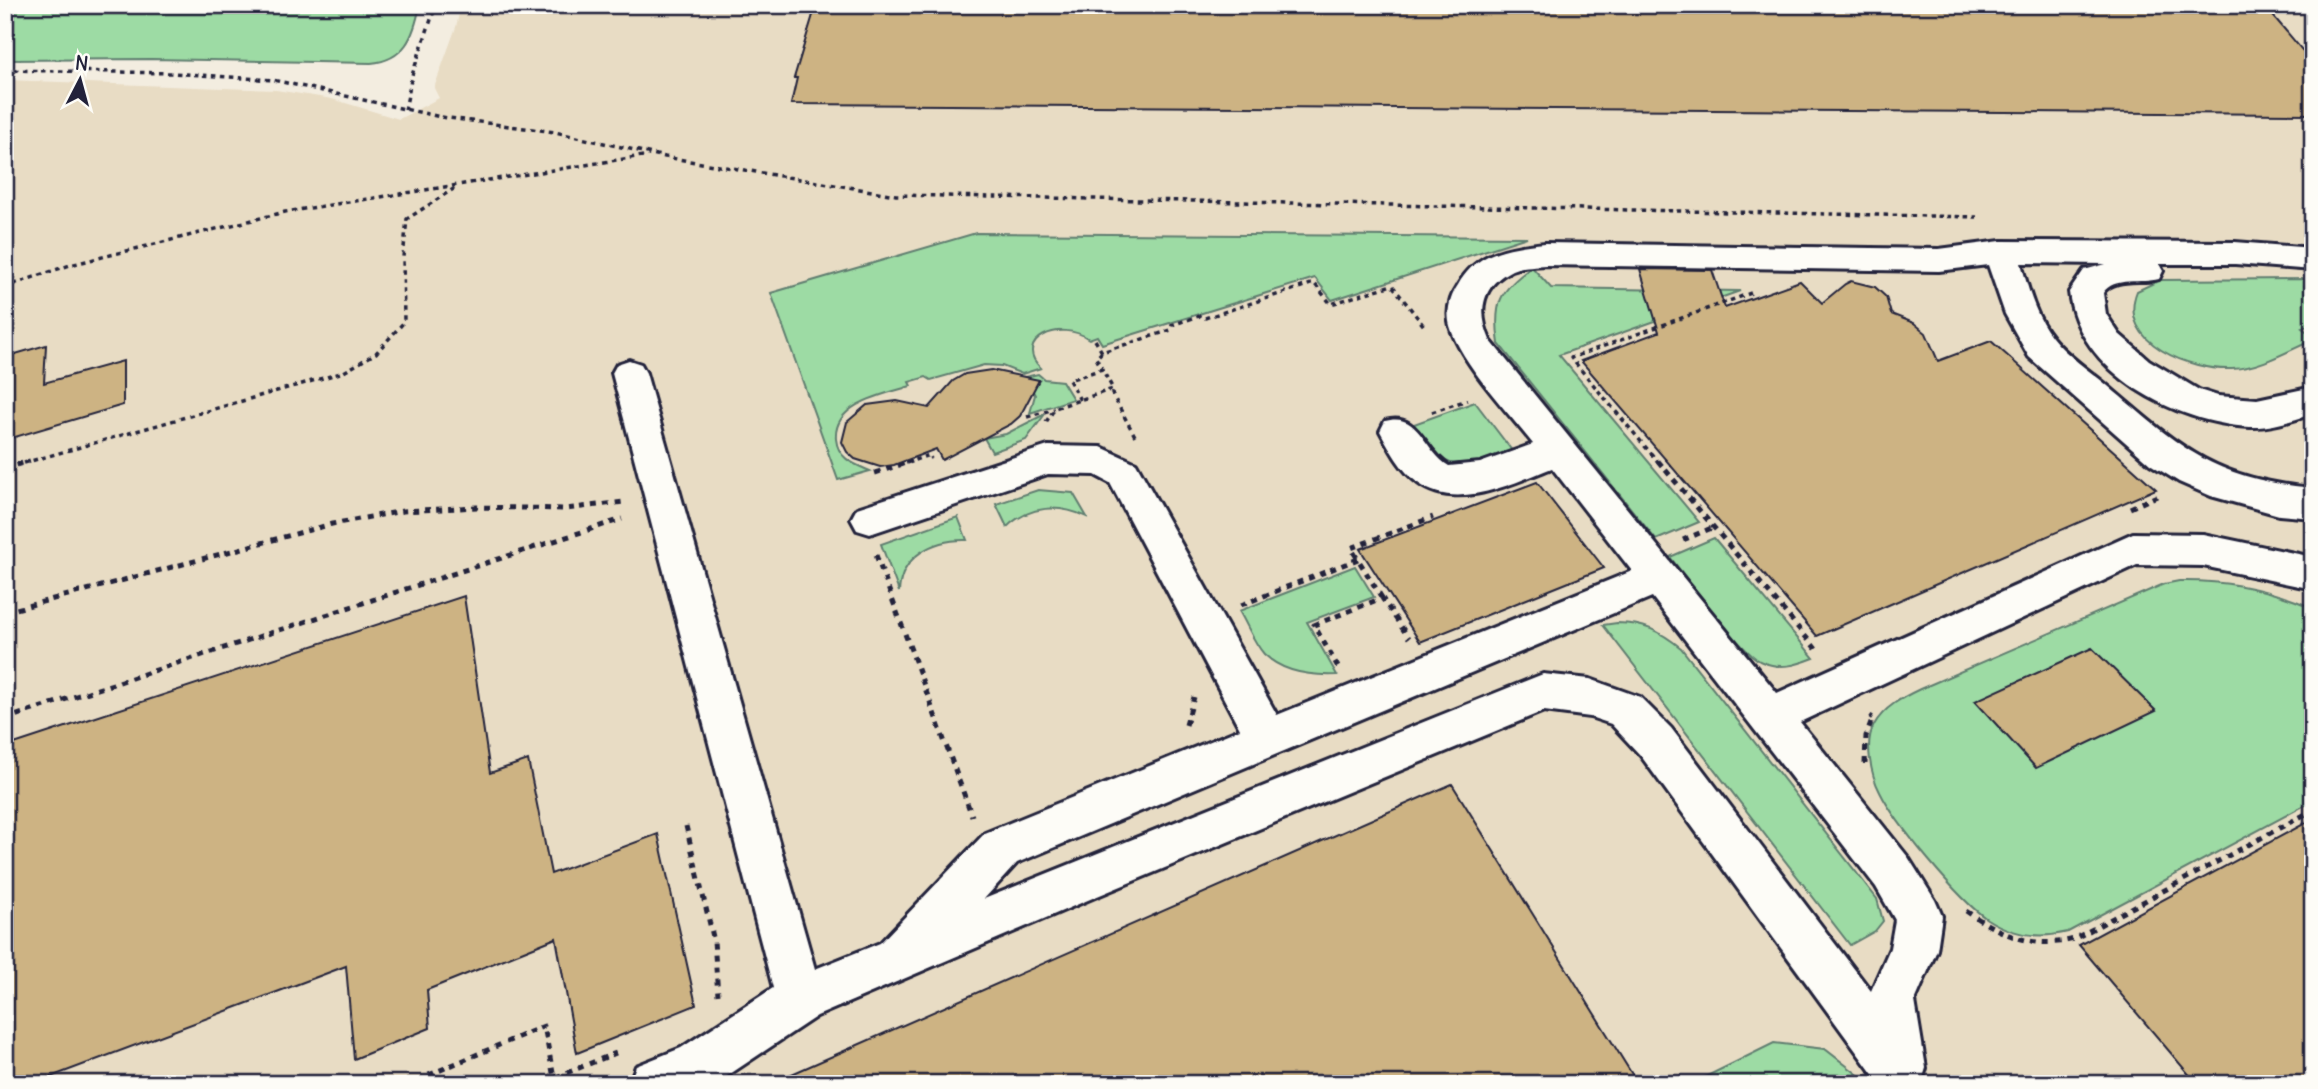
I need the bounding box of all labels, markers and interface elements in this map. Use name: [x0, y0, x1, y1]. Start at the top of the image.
north arrow: [46, 46, 116, 116]
text: N: [74, 50, 90, 76]

